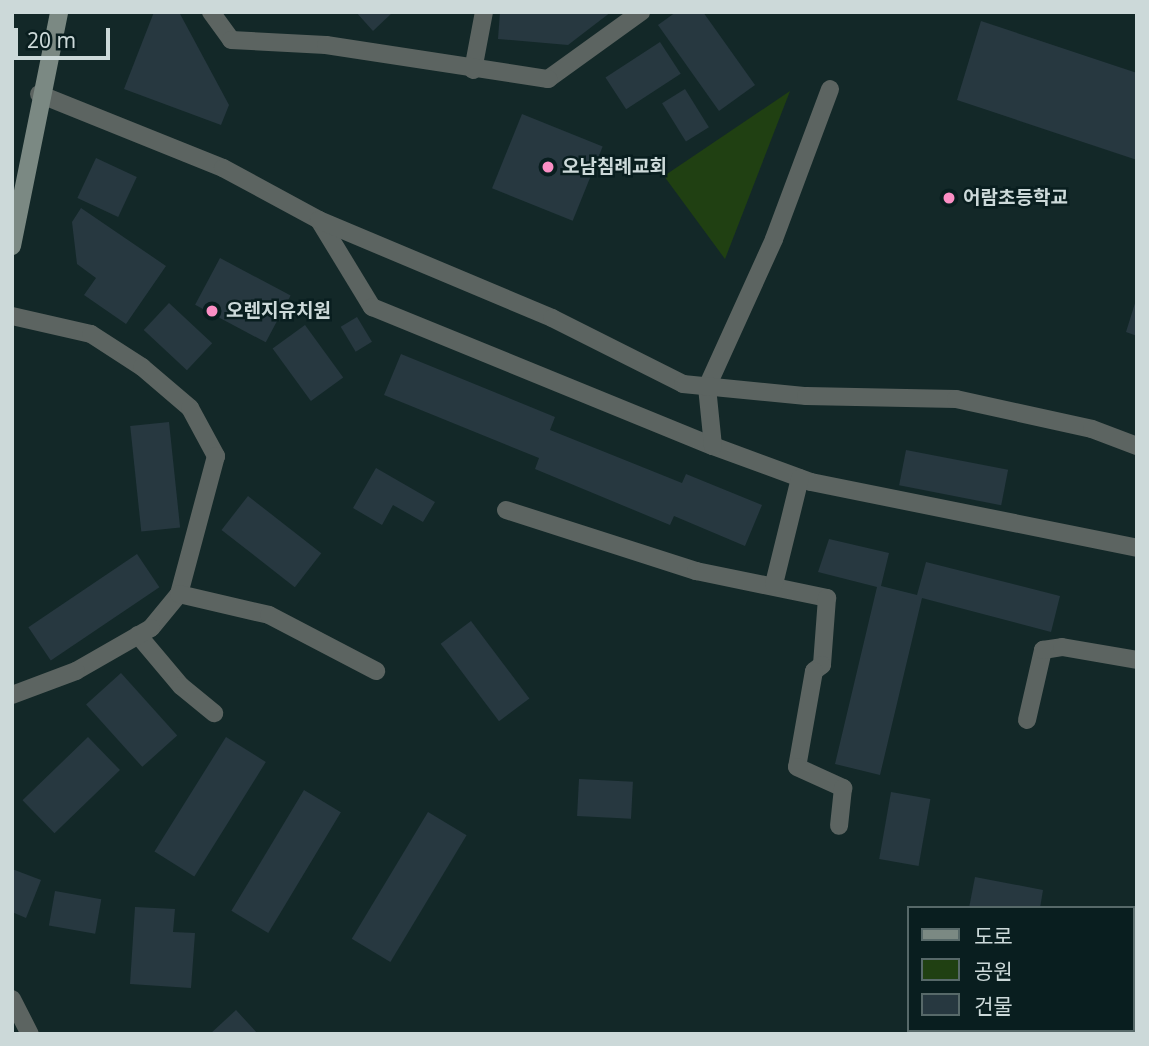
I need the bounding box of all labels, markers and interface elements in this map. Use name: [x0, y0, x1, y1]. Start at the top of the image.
scale bar: [18, 14, 114, 58]
text: 20 m: [27, 26, 76, 54]
place label: 오남침례교회: [562, 156, 667, 178]
marker: 오남침례교회: [540, 159, 556, 175]
place label: 어람초등학교: [963, 187, 1068, 209]
marker: 어람초등학교: [941, 190, 957, 206]
place label: 오렌지유치원: [226, 300, 331, 322]
marker: 오렌지유치원: [204, 303, 220, 319]
legend: [908, 906, 1135, 1032]
text: 도로: [974, 922, 1013, 950]
text: 공원: [974, 957, 1013, 985]
text: 건물: [974, 992, 1013, 1020]

